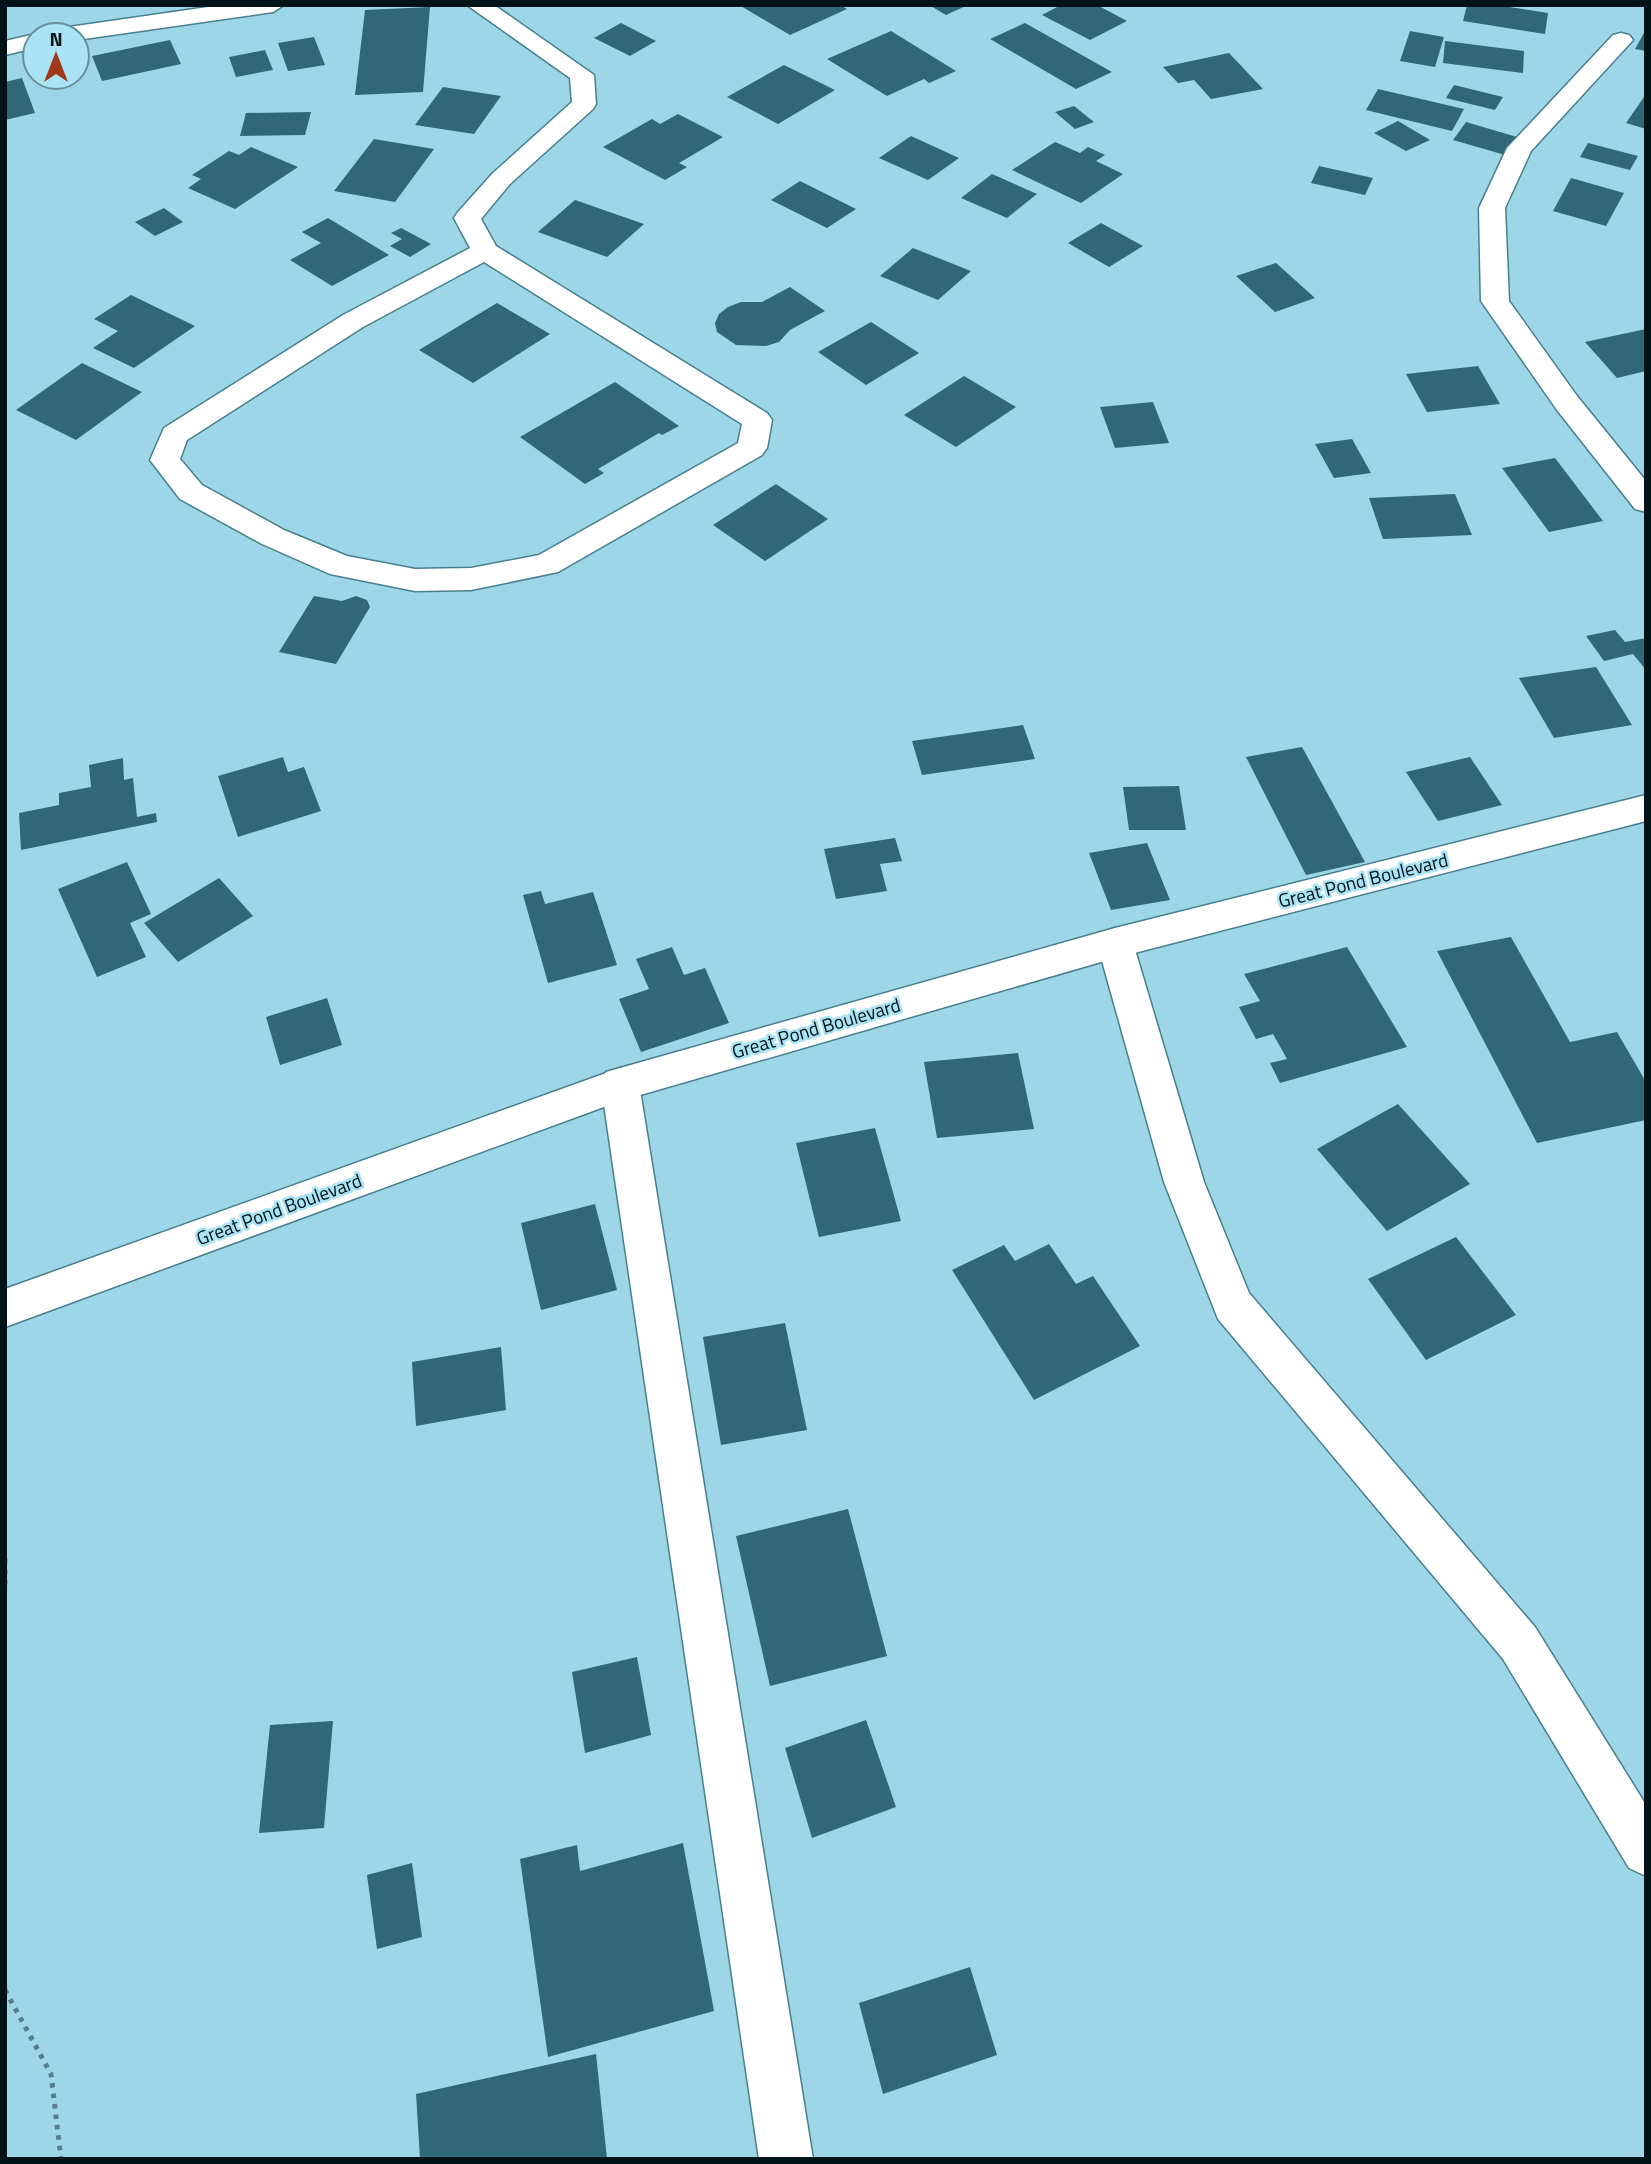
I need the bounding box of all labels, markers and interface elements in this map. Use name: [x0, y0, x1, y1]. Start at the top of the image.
north arrow: [21, 21, 91, 91]
text: N: [49, 24, 63, 53]
street label: Great Pond Boulevard: [1275, 844, 1451, 915]
street label: Great Pond Boulevard: [728, 990, 904, 1065]
street label: Great Pond Boulevard: [192, 1165, 366, 1252]

